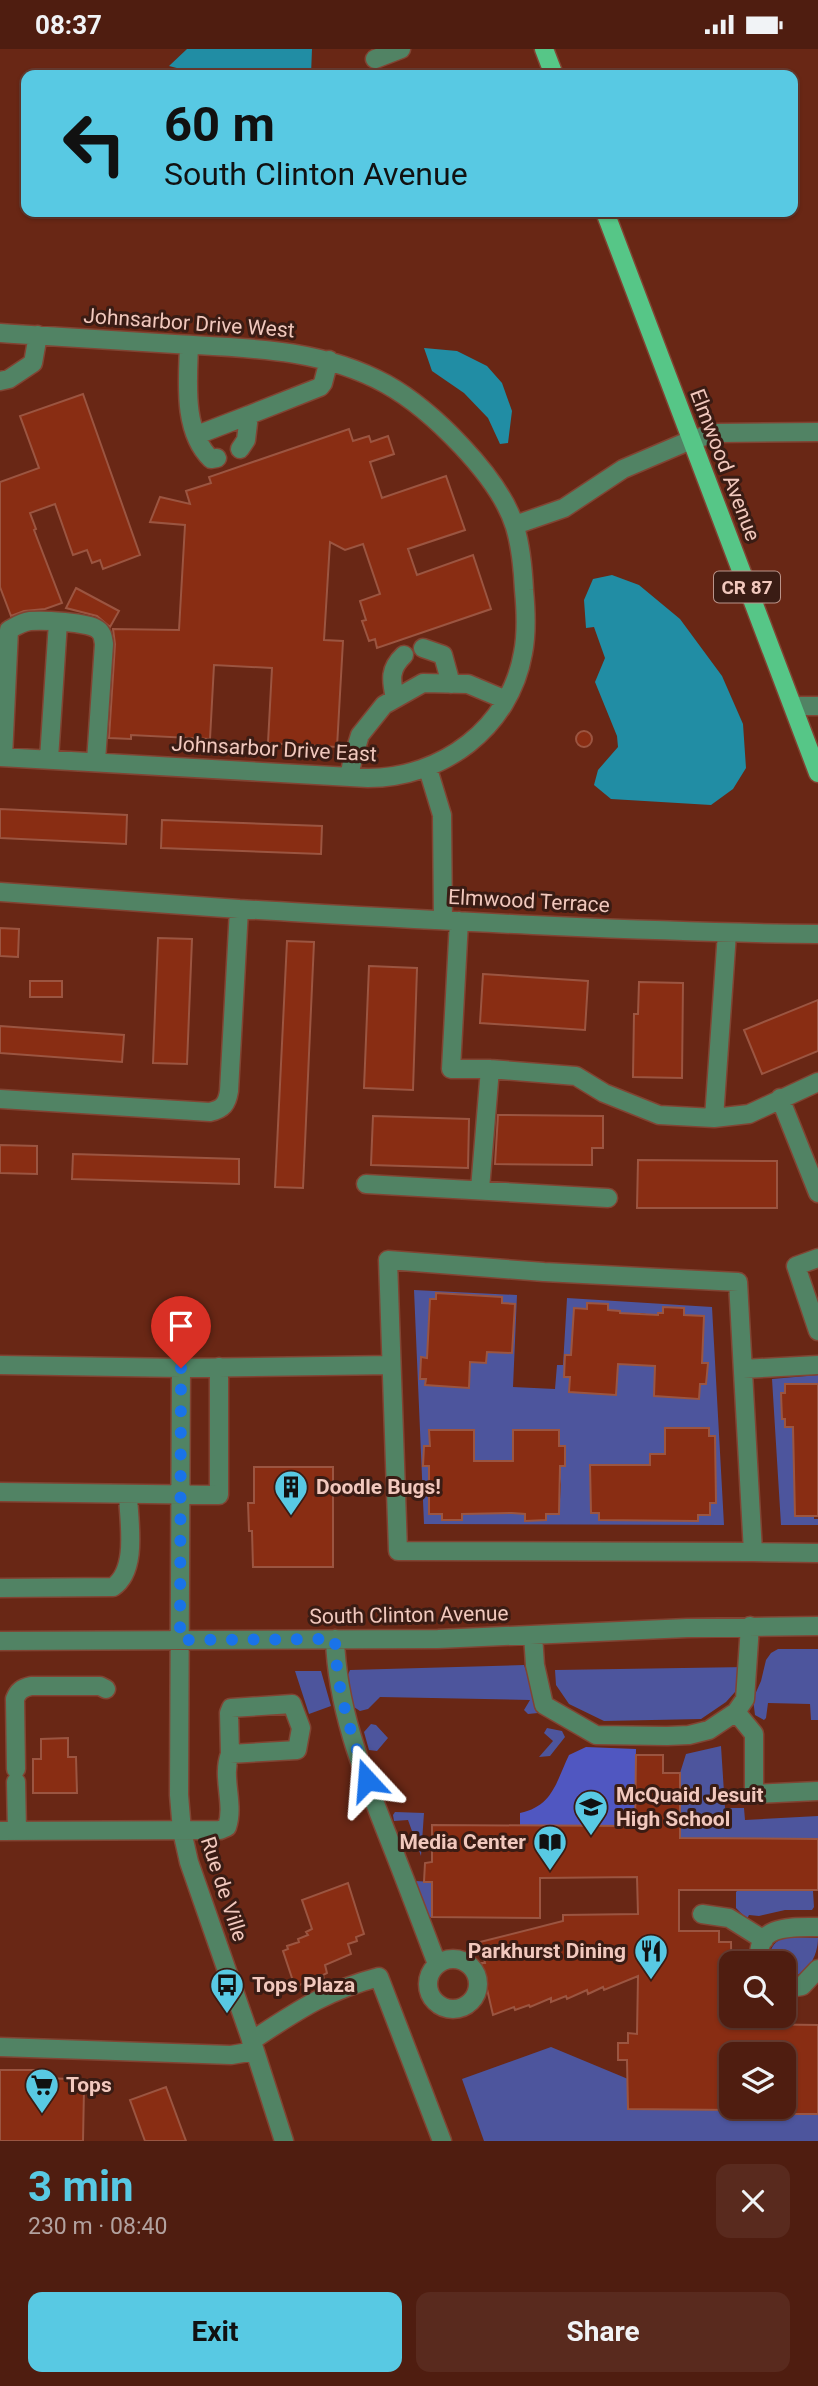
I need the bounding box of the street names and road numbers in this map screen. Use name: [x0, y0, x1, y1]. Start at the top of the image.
street label: Johnsarbor Drive West: [83, 304, 296, 342]
street label: Elmwood Avenue: [685, 386, 765, 544]
road number: CR 87: [714, 572, 780, 603]
street label: Johnsarbor Drive East: [171, 732, 377, 766]
street label: Elmwood Terrace: [448, 885, 610, 917]
street label: South Clinton Avenue: [309, 1601, 509, 1629]
street label: Rue de Ville: [196, 1834, 252, 1944]

